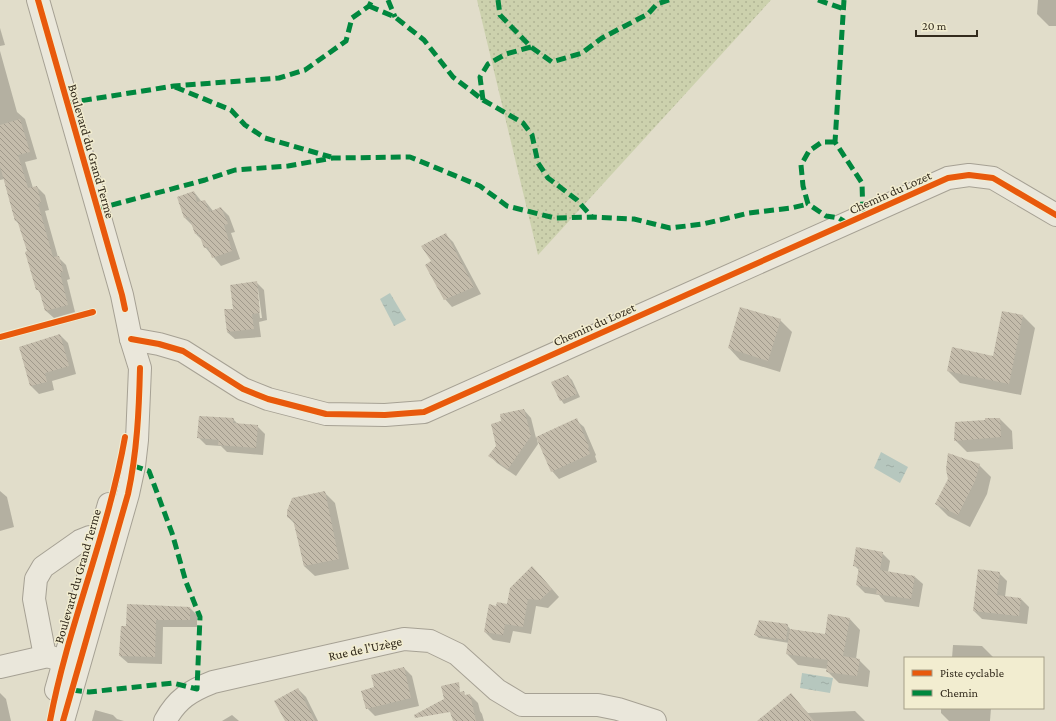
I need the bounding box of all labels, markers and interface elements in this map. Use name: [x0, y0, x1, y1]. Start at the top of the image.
scale bar: [916, 12, 977, 38]
text: 20 m: [922, 19, 947, 33]
street label: Boulevard du Grand Terme: [65, 82, 118, 220]
street label: Chemin du Lozet: [847, 167, 934, 217]
street label: Chemin du Lozet: [551, 299, 638, 349]
street label: Boulevard du Grand Terme: [51, 507, 104, 645]
street label: Rue de l'Uzège: [327, 633, 404, 664]
legend: [904, 657, 1044, 709]
text: Piste cyclable: [940, 666, 1004, 680]
text: Chemin: [940, 686, 979, 700]

